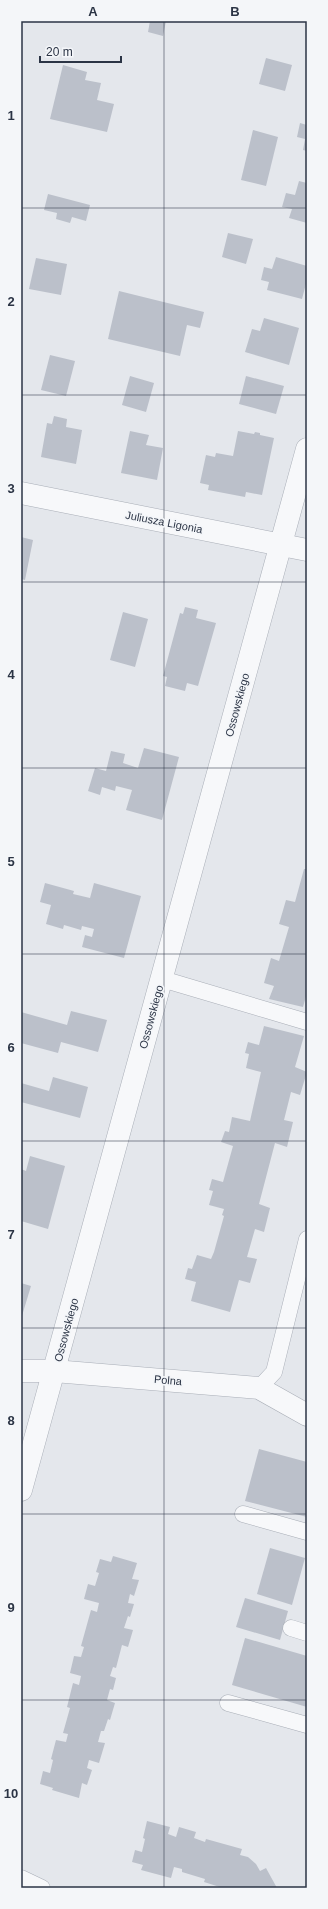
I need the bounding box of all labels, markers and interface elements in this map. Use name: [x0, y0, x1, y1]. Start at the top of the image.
text: A: [88, 4, 98, 19]
text: B: [230, 4, 240, 19]
scale bar: [40, 38, 121, 64]
text: 20 m: [46, 45, 73, 59]
text: 1: [7, 108, 15, 123]
text: 2: [7, 294, 15, 309]
text: 3: [7, 481, 15, 496]
street label: Juliusza Ligonia: [124, 509, 204, 536]
text: 4: [7, 667, 15, 682]
street label: Ossowskiego: [223, 672, 251, 738]
text: 5: [7, 854, 15, 869]
street label: Ossowskiego: [137, 984, 165, 1050]
text: 6: [7, 1040, 15, 1055]
text: 7: [7, 1227, 15, 1242]
street label: Ossowskiego: [52, 1297, 80, 1363]
street label: Polna: [153, 1373, 183, 1387]
text: 8: [7, 1413, 15, 1428]
text: 9: [7, 1600, 15, 1615]
text: 10: [4, 1786, 18, 1801]

